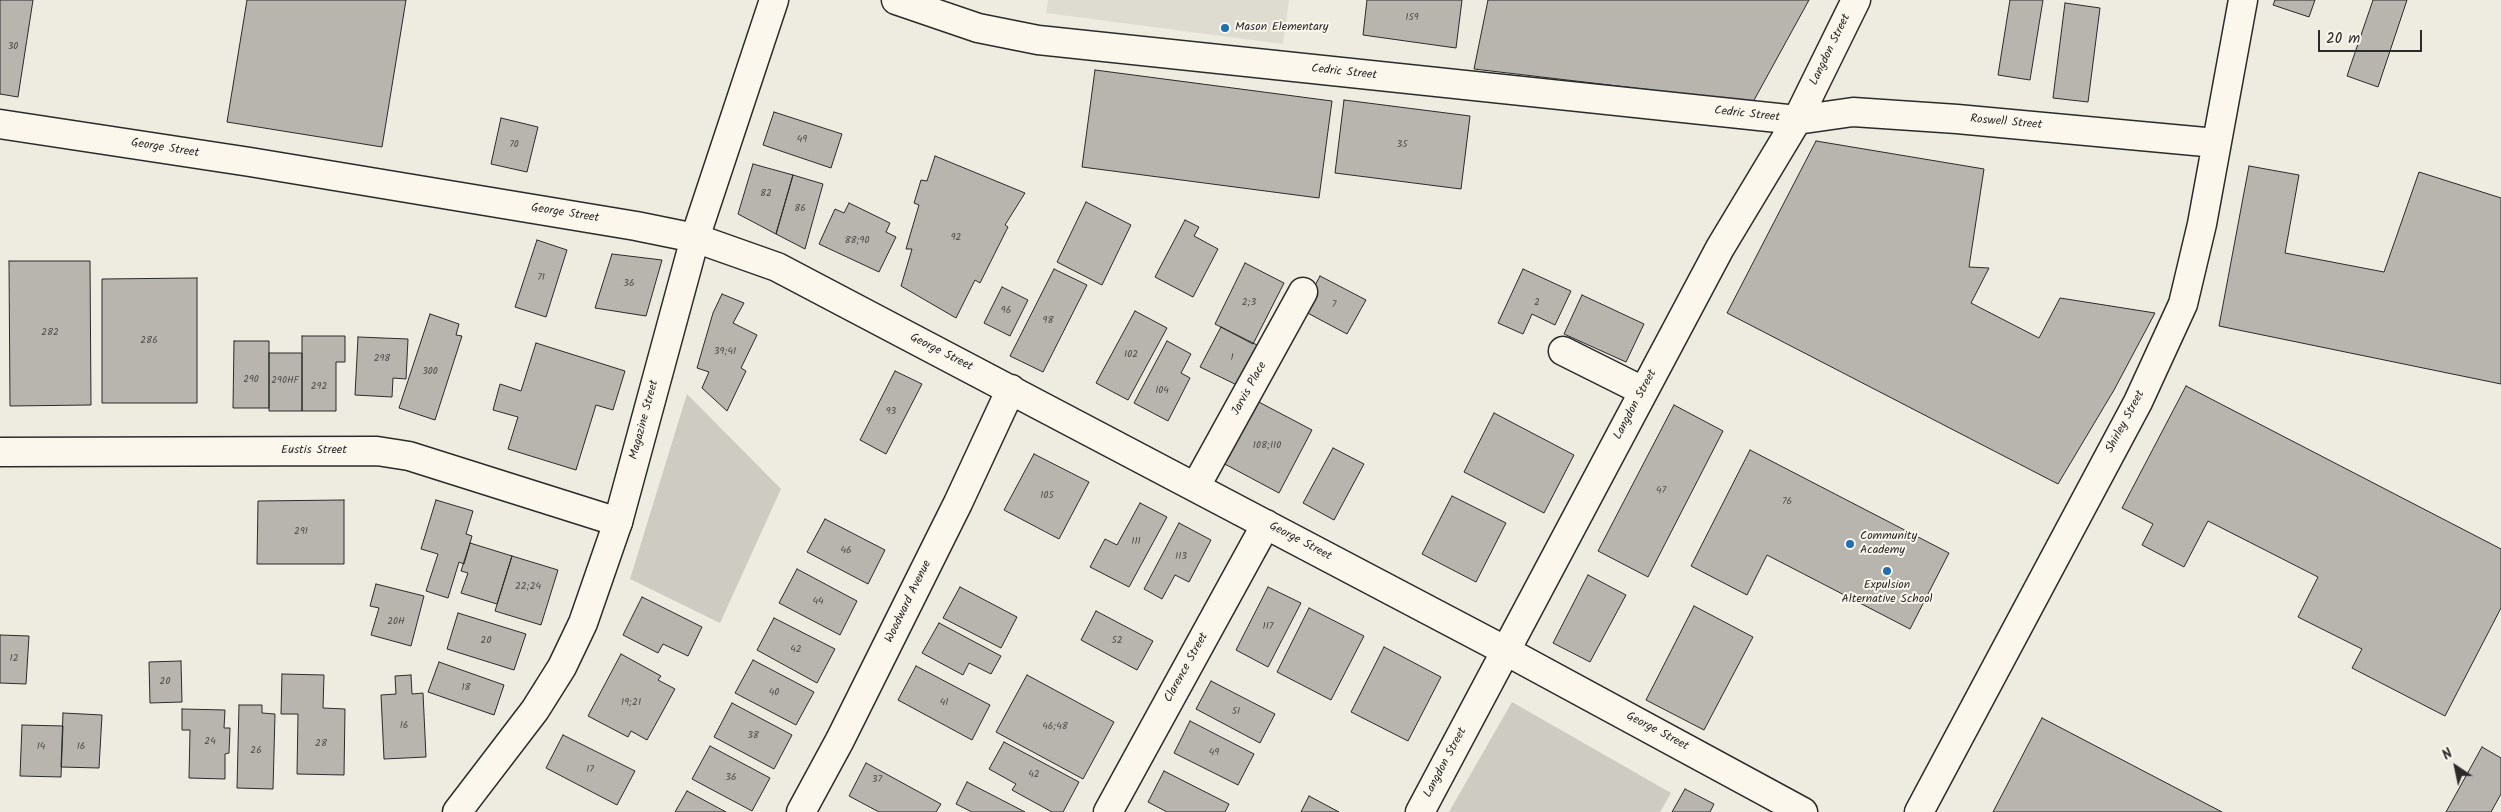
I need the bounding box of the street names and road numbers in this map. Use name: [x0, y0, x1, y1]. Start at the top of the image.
street label: Langdon Street: [1808, 12, 1854, 88]
street label: Cedric Street: [1310, 62, 1378, 84]
street label: Cedric Street: [1713, 104, 1781, 126]
street label: Roswell Street: [1969, 113, 2043, 133]
street label: George Street: [130, 137, 200, 161]
street label: George Street: [530, 202, 600, 226]
street label: George Street: [907, 331, 975, 375]
street label: Jarvis Place: [1229, 360, 1271, 418]
street label: Langdon Street: [1611, 367, 1661, 443]
street label: Magazine Street: [627, 379, 663, 461]
street label: Shirley Street: [2103, 388, 2149, 456]
street label: Eustis Street: [281, 444, 347, 458]
street label: George Street: [1266, 520, 1334, 564]
street label: Woodward Avenue: [883, 558, 935, 646]
street label: Clarence Street: [1162, 631, 1212, 705]
street label: George Street: [1623, 710, 1691, 754]
street label: Langdon Street: [1421, 725, 1471, 801]

